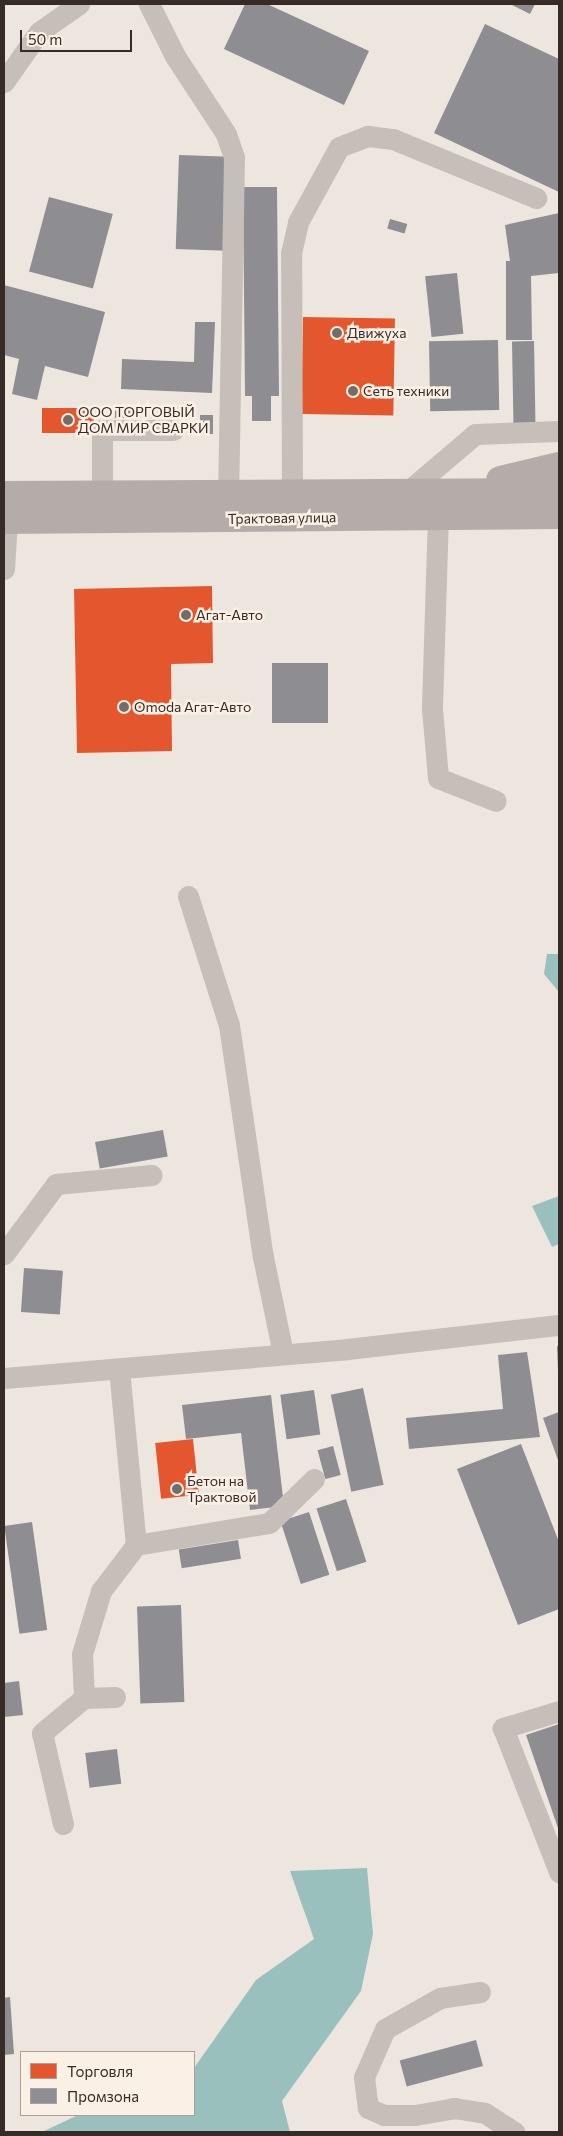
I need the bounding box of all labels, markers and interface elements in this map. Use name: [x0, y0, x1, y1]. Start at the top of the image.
scale bar: [22, 20, 135, 52]
text: 50 m: [28, 30, 62, 48]
place label: Движуха: [347, 325, 406, 341]
marker: Движуха: [331, 327, 343, 339]
place label: Сеть техники: [363, 383, 449, 399]
marker: Сеть техники: [347, 385, 359, 397]
place label: ООО ТОРГОВЫЙ ДОМ МИР СВАРКИ: [78, 404, 209, 437]
marker: ООО ТОРГОВЫЙ ДОМ МИР СВАРКИ: [62, 414, 74, 426]
street label: Трактовая улица: [228, 509, 336, 527]
place label: Агат-Авто: [196, 607, 263, 623]
marker: Агат-Авто: [180, 609, 192, 621]
place label: Omoda Агат-Авто: [134, 699, 251, 715]
marker: Omoda Агат-Авто: [118, 701, 130, 713]
place label: Бетон на Трактовой: [187, 1473, 256, 1505]
marker: Бетон на Трактовой: [171, 1483, 183, 1495]
legend: [20, 2051, 195, 2116]
text: Торговля: [67, 2062, 133, 2080]
text: Промзона: [67, 2087, 139, 2105]

